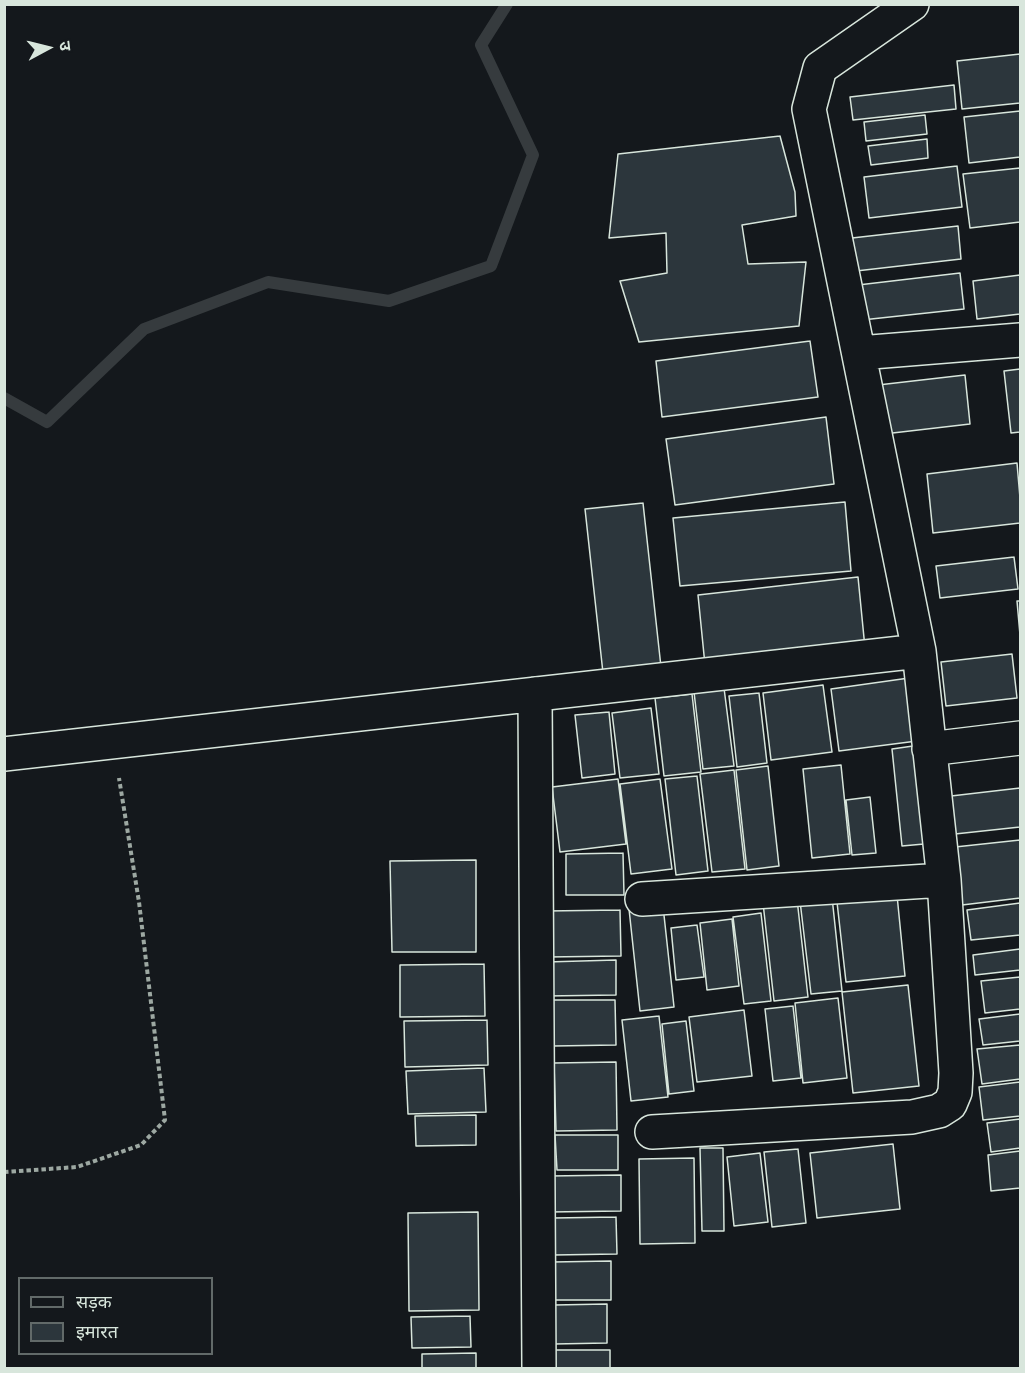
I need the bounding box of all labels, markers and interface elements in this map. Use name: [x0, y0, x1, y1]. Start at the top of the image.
north arrow: [18, 18, 78, 78]
text: उ: [55, 40, 76, 52]
legend: [18, 1277, 213, 1355]
text: सड़क: [76, 1290, 112, 1313]
text: इमारत: [76, 1320, 118, 1343]

